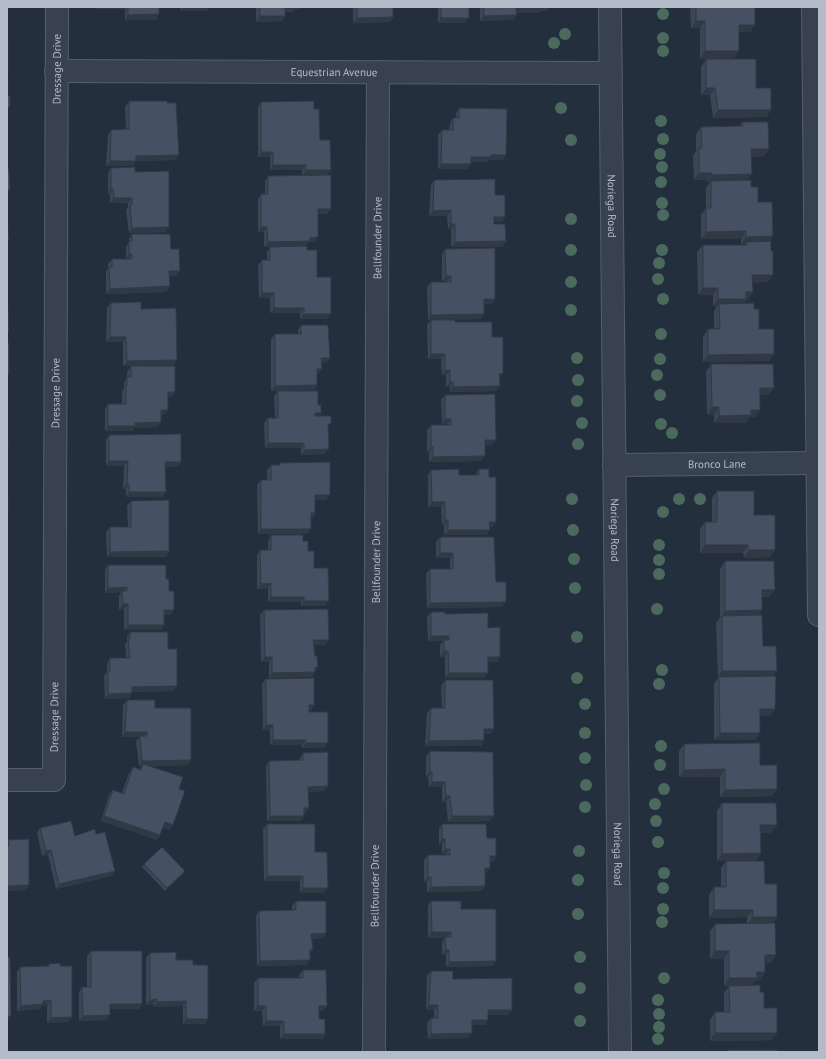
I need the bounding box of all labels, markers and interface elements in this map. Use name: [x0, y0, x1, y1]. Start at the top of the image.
street label: Dressage Drive: [50, 33, 64, 104]
street label: Equestrian Avenue: [291, 65, 378, 79]
street label: Noriega Road: [605, 174, 619, 238]
street label: Bellfounder Drive: [370, 196, 384, 279]
street label: Dressage Drive: [48, 357, 63, 428]
street label: Bronco Lane: [688, 457, 747, 471]
street label: Noriega Road: [608, 498, 622, 562]
street label: Bellfounder Drive: [369, 520, 383, 603]
street label: Dressage Drive: [47, 681, 61, 752]
street label: Noriega Road: [611, 822, 625, 886]
street label: Bellfounder Drive: [368, 844, 382, 927]

